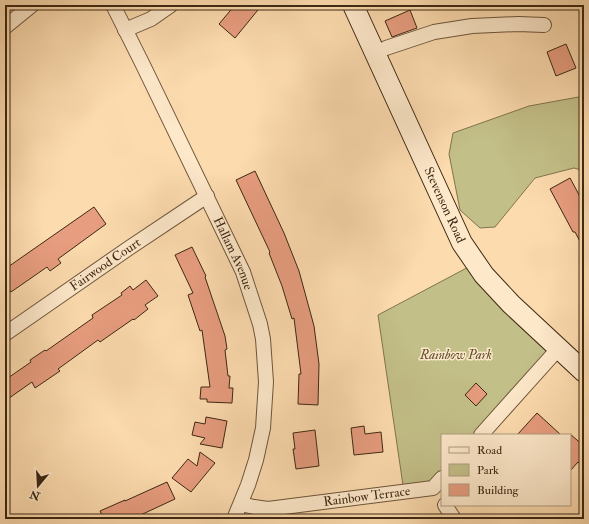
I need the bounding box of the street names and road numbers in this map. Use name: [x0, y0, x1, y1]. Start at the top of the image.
street label: Stevenson Road: [420, 164, 469, 246]
street label: Hallam Avenue: [210, 214, 256, 292]
street label: Fairwood Court: [67, 234, 144, 295]
street label: Rainbow Terrace: [322, 483, 412, 510]

